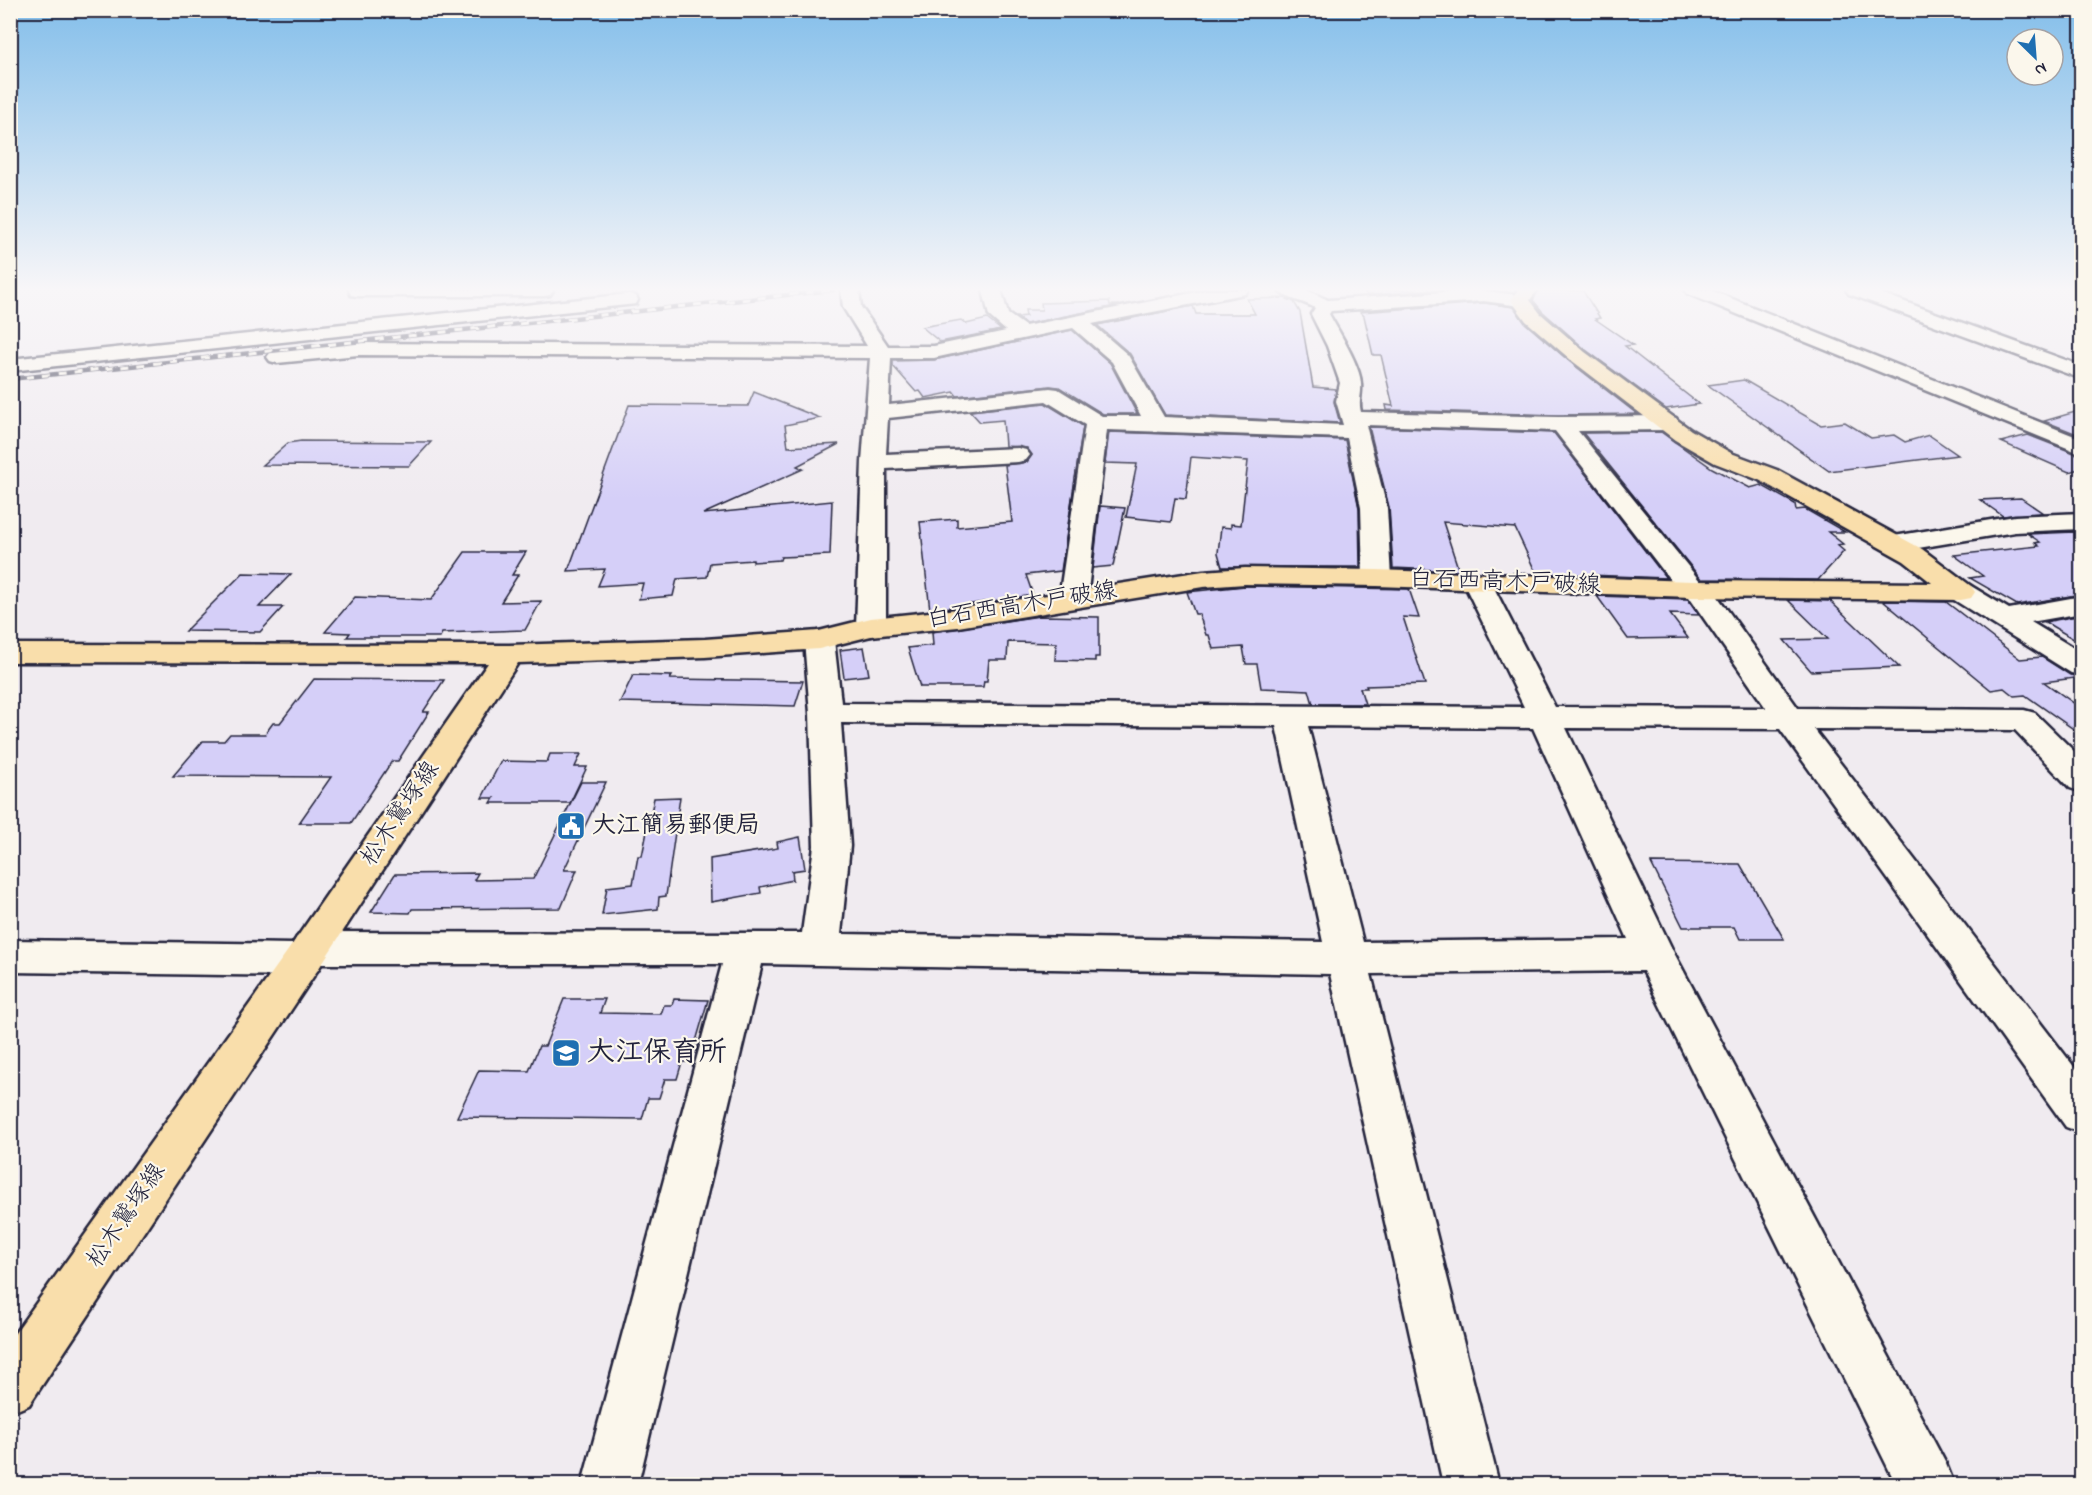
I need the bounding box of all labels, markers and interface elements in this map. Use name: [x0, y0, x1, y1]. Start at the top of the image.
north arrow: [2005, 27, 2065, 87]
text: N: [2030, 56, 2050, 82]
street label: 白石西高木戸破線: [1408, 562, 1602, 604]
street label: 白石西高木戸破線: [924, 574, 1120, 638]
street label: 松木鷲塚線: [353, 754, 449, 874]
place label: 大江簡易郵便局: [592, 809, 760, 844]
public building icon: 大江簡易郵便局: [555, 810, 587, 842]
place label: 大江保育所: [587, 1033, 727, 1074]
school or university icon: 大江保育所: [550, 1037, 582, 1069]
street label: 松木鷲塚線: [79, 1156, 175, 1276]

